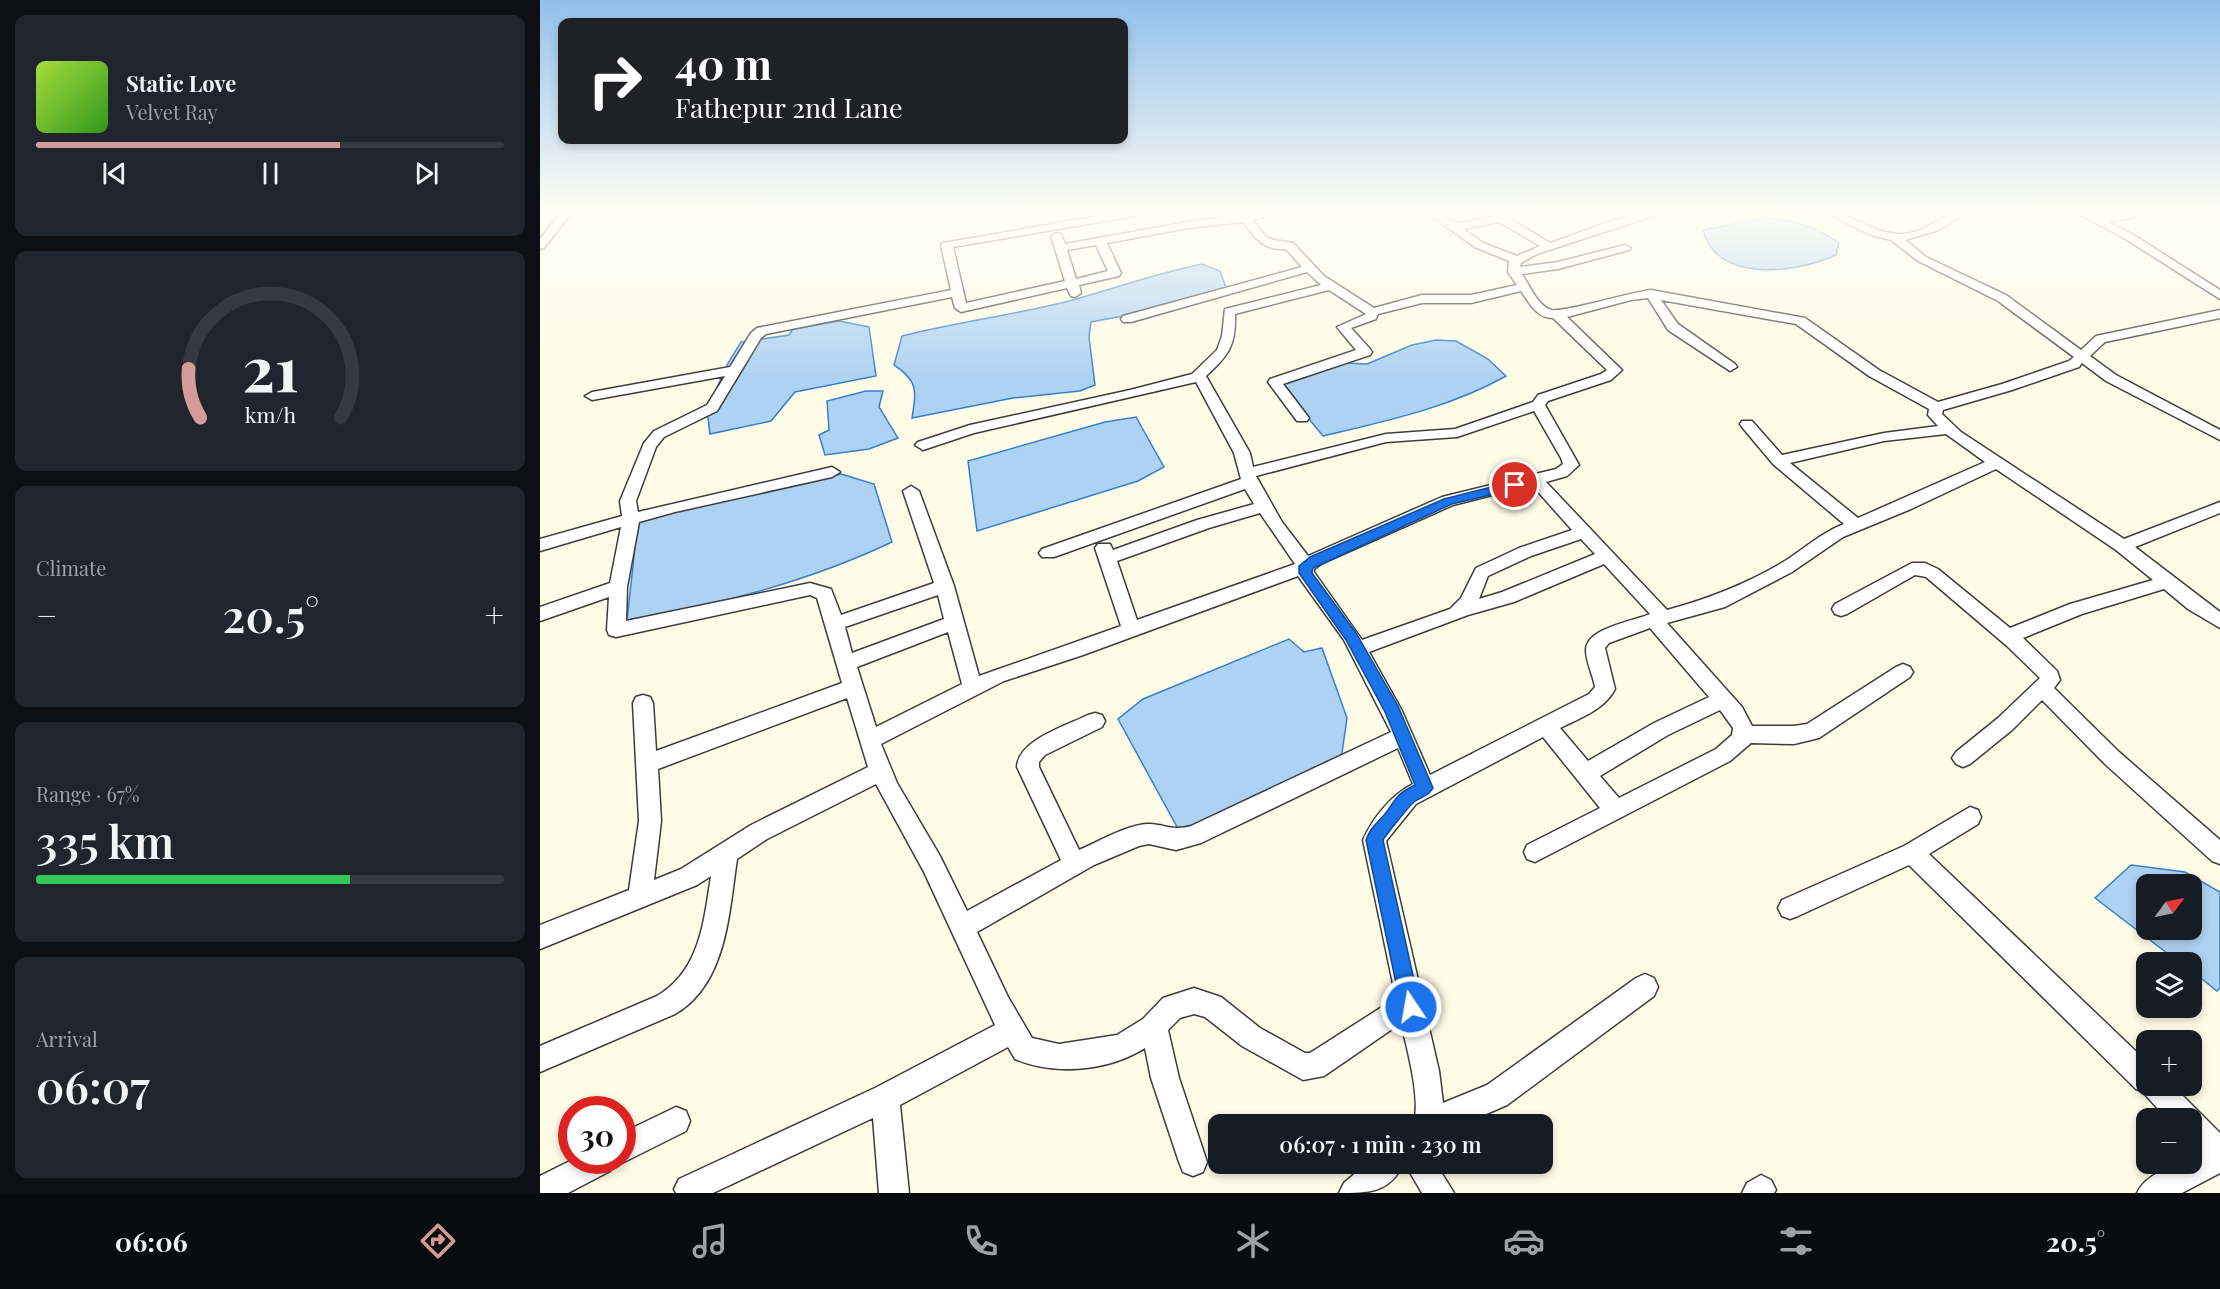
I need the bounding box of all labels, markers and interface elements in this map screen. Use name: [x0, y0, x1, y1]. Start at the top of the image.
text: 40 m: [675, 35, 772, 91]
icon: right: [576, 42, 654, 120]
text: Static Love: [126, 68, 236, 98]
text: Fathepur 2nd Lane: [675, 89, 903, 125]
text: Velvet Ray: [126, 98, 218, 125]
icon: previous: [98, 157, 131, 190]
icon: pause: [254, 157, 287, 190]
icon: next: [410, 157, 443, 190]
text: 21: [242, 324, 298, 408]
text: km/h: [244, 400, 296, 428]
pin: [1489, 459, 1540, 510]
icon: arrive: [1498, 468, 1531, 501]
text: Climate: [36, 554, 106, 581]
text: 20.5°: [223, 584, 319, 644]
text: −: [36, 592, 57, 636]
text: +: [485, 592, 504, 636]
text: Range · 67%: [36, 780, 140, 807]
text: 335 km: [36, 810, 174, 870]
north arrow: [2136, 874, 2202, 940]
map controls: [2136, 874, 2202, 1174]
button: layers: [2136, 952, 2202, 1018]
position arrow: [1379, 975, 1443, 1039]
text: Arrival: [36, 1025, 98, 1052]
button: +: [2136, 1030, 2202, 1096]
text: 06:07: [36, 1055, 150, 1115]
speed limit sign: 30: [558, 1096, 636, 1174]
button: −: [2136, 1108, 2202, 1174]
text: 06:07 · 1 min · 230 m: [1279, 1129, 1482, 1159]
icon: directions: [417, 1220, 459, 1262]
icon: music: [689, 1220, 731, 1262]
icon: phone: [960, 1220, 1002, 1262]
icon: climate: [1232, 1220, 1274, 1262]
icon: car: [1503, 1220, 1545, 1262]
icon: filters: [1775, 1220, 1817, 1262]
text: 06:06: [115, 1223, 188, 1259]
text: 20.5°: [2046, 1223, 2105, 1259]

